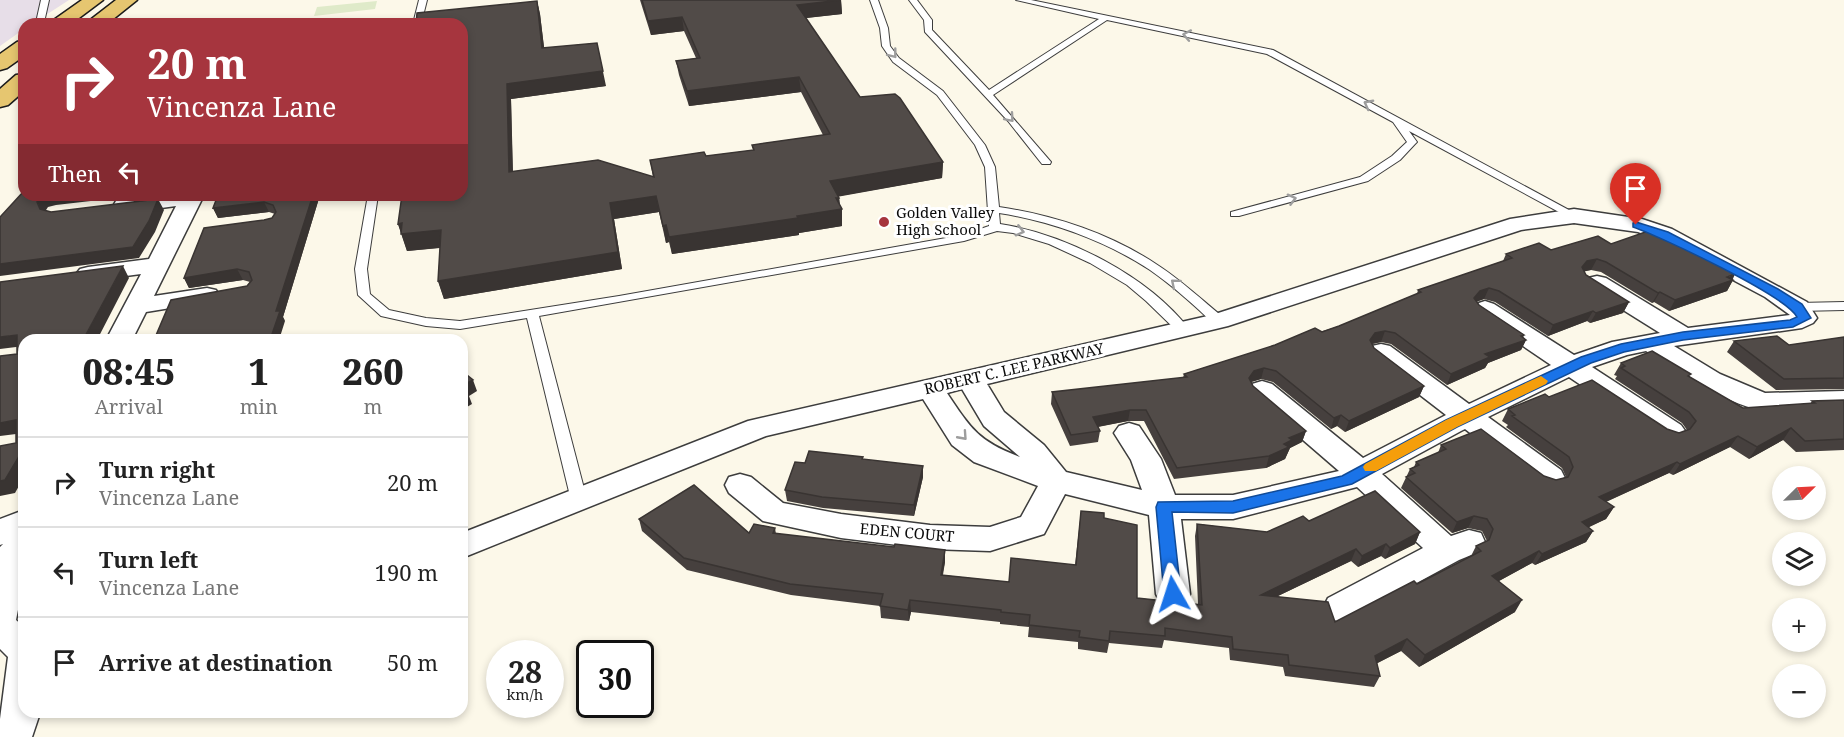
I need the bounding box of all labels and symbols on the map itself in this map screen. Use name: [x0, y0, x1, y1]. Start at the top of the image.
one-way arrow: [1182, 29, 1192, 42]
one-way arrow: [885, 47, 896, 58]
one-way arrow: [1363, 100, 1374, 111]
one-way arrow: [1003, 111, 1014, 122]
pin: [1610, 163, 1661, 225]
one-way arrow: [1287, 193, 1297, 206]
place label: Golden Valley High School: [896, 202, 995, 239]
marker: Golden Valley High School: [877, 215, 891, 229]
one-way arrow: [1015, 223, 1025, 236]
one-way arrow: [1170, 279, 1181, 290]
street label: ROBERT C. LEE PARKWAY: [922, 337, 1106, 398]
one-way arrow: [956, 430, 967, 440]
north arrow: [1772, 466, 1826, 520]
street label: EDEN COURT: [859, 518, 955, 546]
position arrow: [1141, 562, 1205, 626]
speed limit sign: 30: [576, 640, 654, 718]

